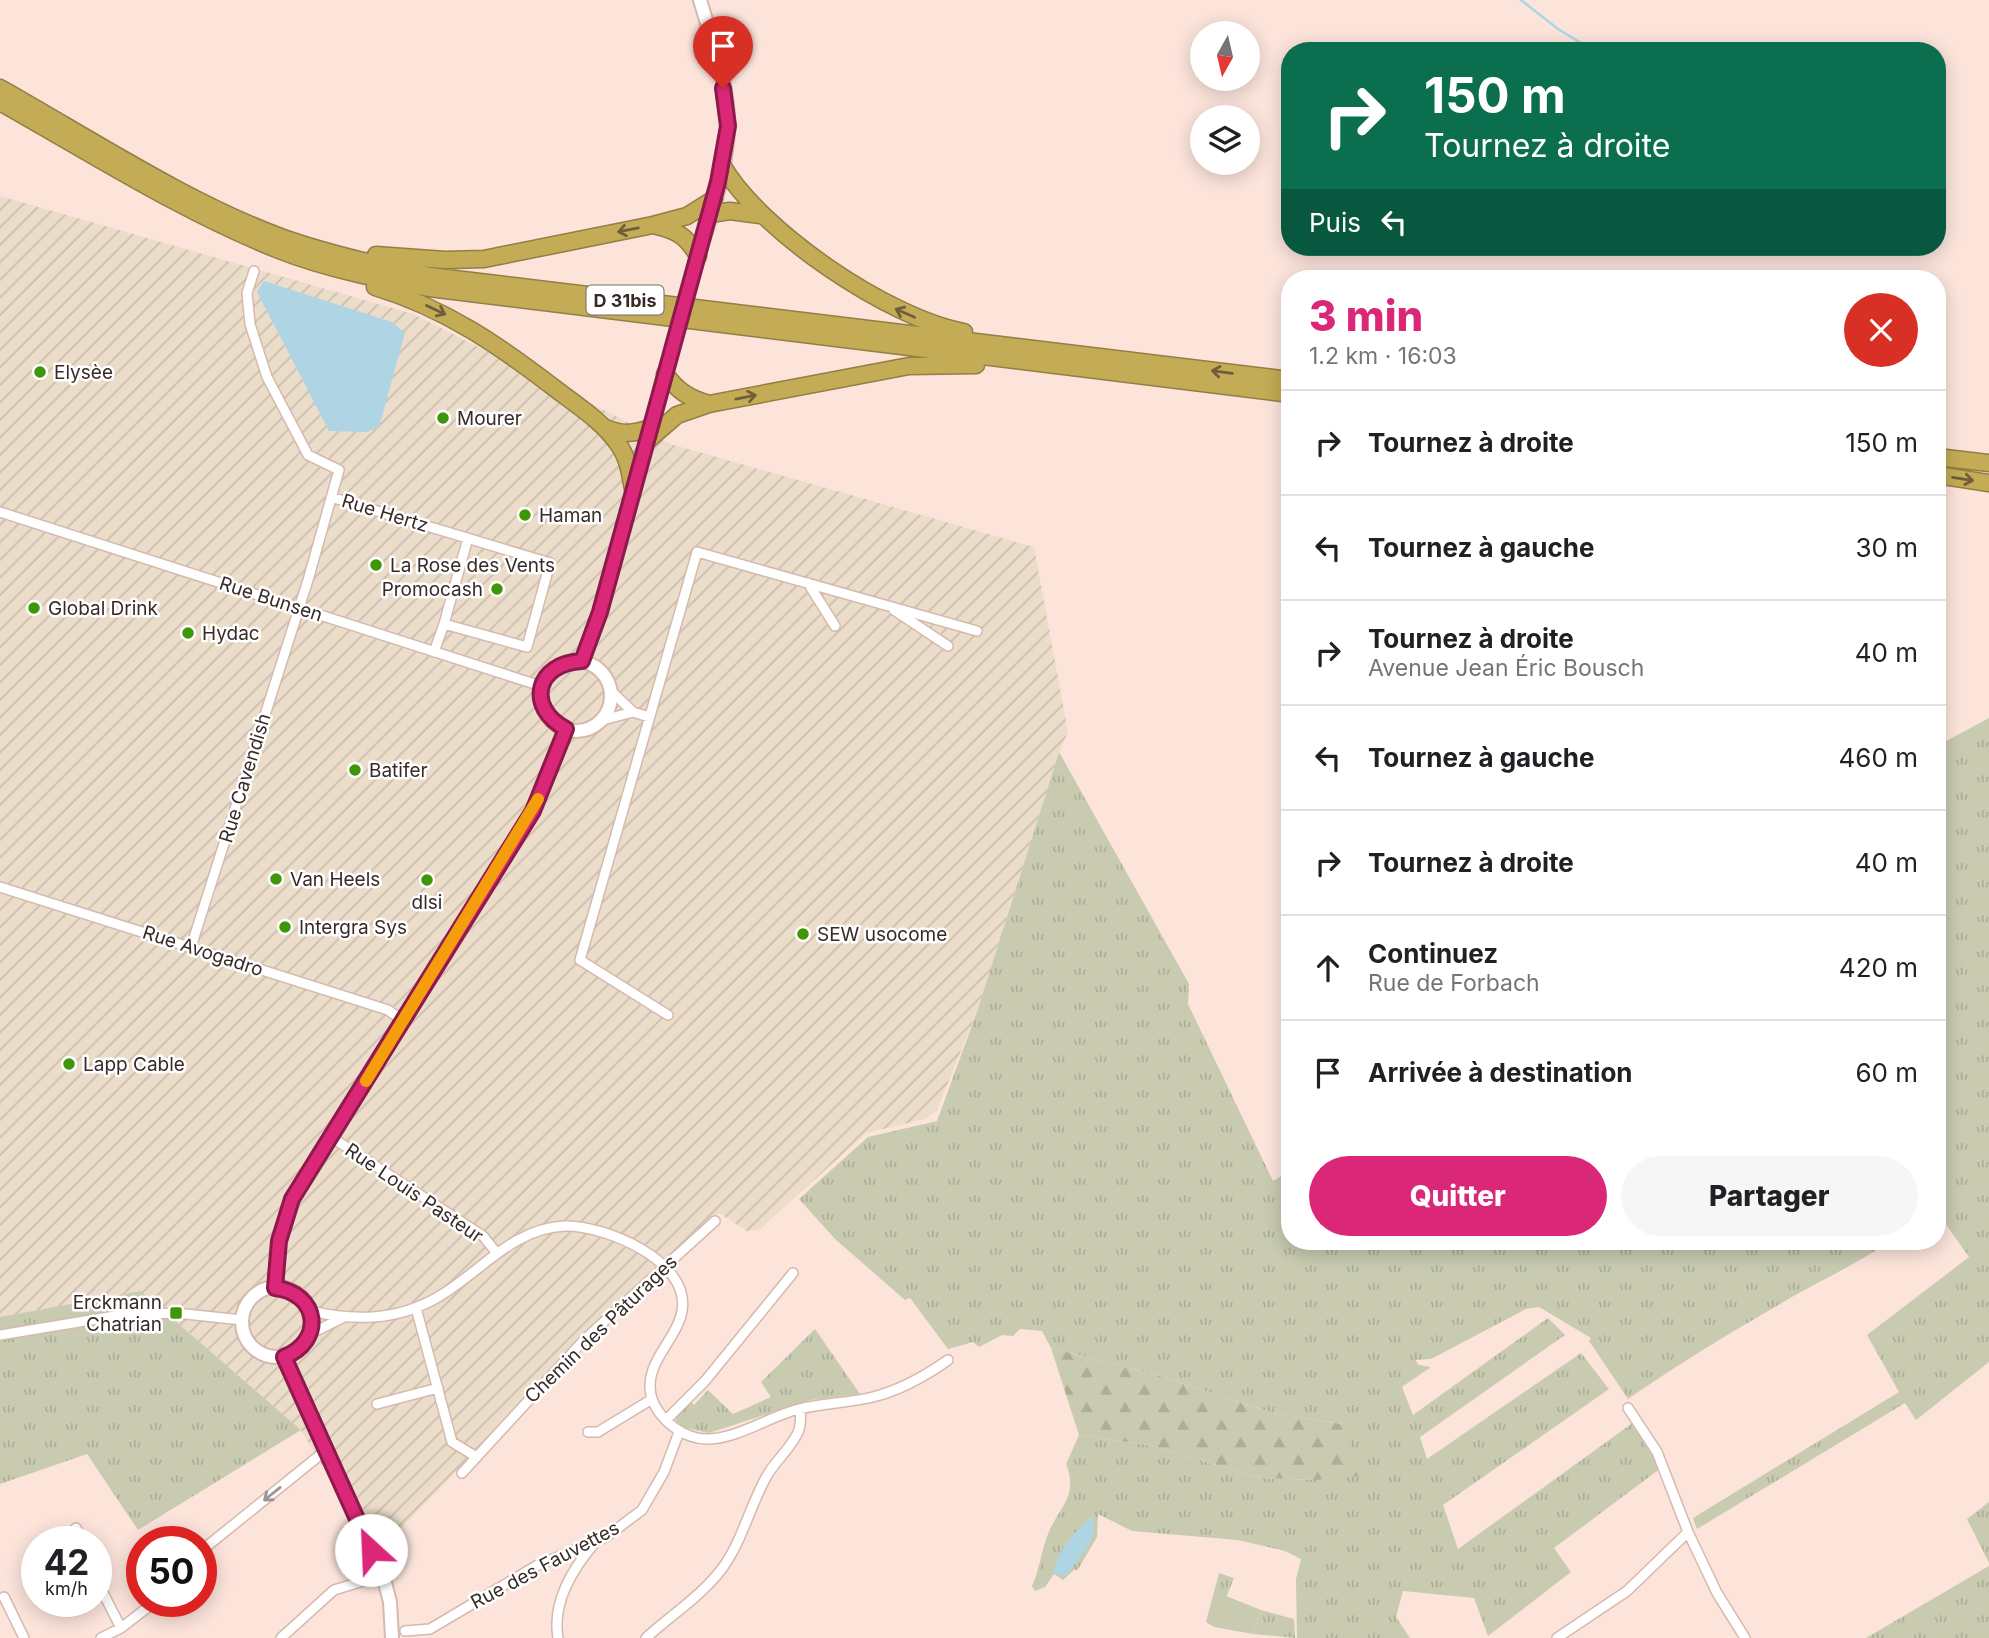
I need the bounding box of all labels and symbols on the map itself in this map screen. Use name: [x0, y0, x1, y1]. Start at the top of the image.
pin: [693, 16, 753, 88]
north arrow: [1190, 21, 1260, 91]
one-way arrow: [617, 224, 640, 238]
road number: D 31bis: [586, 286, 664, 314]
one-way arrow: [425, 304, 447, 317]
one-way arrow: [895, 306, 916, 319]
place label: Elysèe: [54, 361, 113, 384]
marker: Elysèe: [32, 364, 48, 380]
one-way arrow: [1211, 365, 1234, 378]
one-way arrow: [734, 390, 757, 403]
place label: Mourer: [457, 407, 522, 430]
marker: Mourer: [435, 410, 451, 426]
one-way arrow: [1951, 473, 1974, 486]
street label: Rue Hertz: [339, 489, 431, 537]
place label: Haman: [539, 504, 602, 527]
marker: Haman: [517, 507, 533, 523]
place label: La Rose des Vents: [390, 554, 555, 577]
marker: La Rose des Vents: [368, 557, 384, 573]
street label: Rue Bunsen: [217, 572, 325, 626]
place label: Promocash: [382, 578, 483, 601]
marker: Promocash: [489, 581, 505, 597]
place label: Global Drink: [48, 597, 159, 620]
marker: Global Drink: [26, 600, 42, 616]
place label: Hydac: [202, 622, 260, 645]
marker: Hydac: [180, 625, 196, 641]
street label: Rue Cavendish: [214, 710, 276, 846]
place label: Batifer: [369, 759, 428, 782]
marker: Batifer: [347, 762, 363, 778]
place label: Van Heels: [290, 868, 380, 891]
marker: Van Heels: [268, 871, 284, 887]
marker: dlsi: [419, 872, 435, 888]
place label: dlsi: [412, 891, 442, 914]
place label: Intergra Sys: [299, 916, 407, 939]
marker: Intergra Sys: [277, 919, 293, 935]
street label: Rue Avogadro: [140, 921, 266, 981]
place label: SEW usocome: [817, 923, 947, 946]
marker: SEW usocome: [795, 926, 811, 942]
place label: Lapp Cable: [83, 1053, 185, 1076]
marker: Lapp Cable: [61, 1056, 77, 1072]
street label: Rue Louis Pasteur: [341, 1138, 487, 1248]
street label: Chemin des Pâturages: [520, 1250, 682, 1408]
place label: Erckmann Chatrian: [73, 1291, 162, 1336]
marker: Erckmann Chatrian: [168, 1305, 184, 1321]
one-way arrow: [263, 1486, 281, 1502]
position arrow: [334, 1513, 408, 1587]
street label: Rue des Fauvettes: [467, 1516, 623, 1614]
speed limit sign: 50: [126, 1526, 217, 1617]

